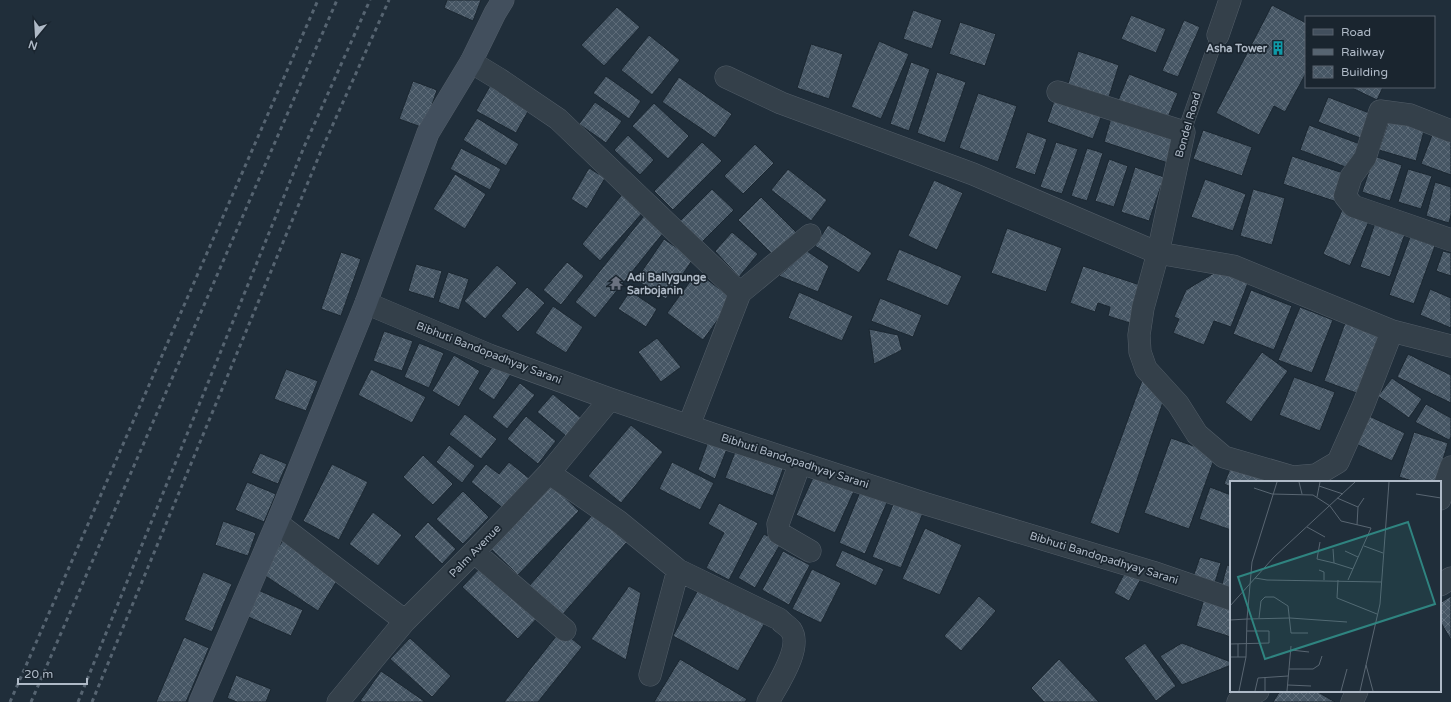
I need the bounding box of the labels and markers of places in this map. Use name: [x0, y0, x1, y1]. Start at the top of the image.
building icon: Asha Tower: [1270, 40, 1286, 56]
place label: Asha Tower: [1206, 42, 1268, 55]
place label: Adi Ballygunge Sarbojanin: [627, 271, 707, 298]
temple icon: Adi Ballygunge Sarbojanin: [608, 275, 624, 291]

